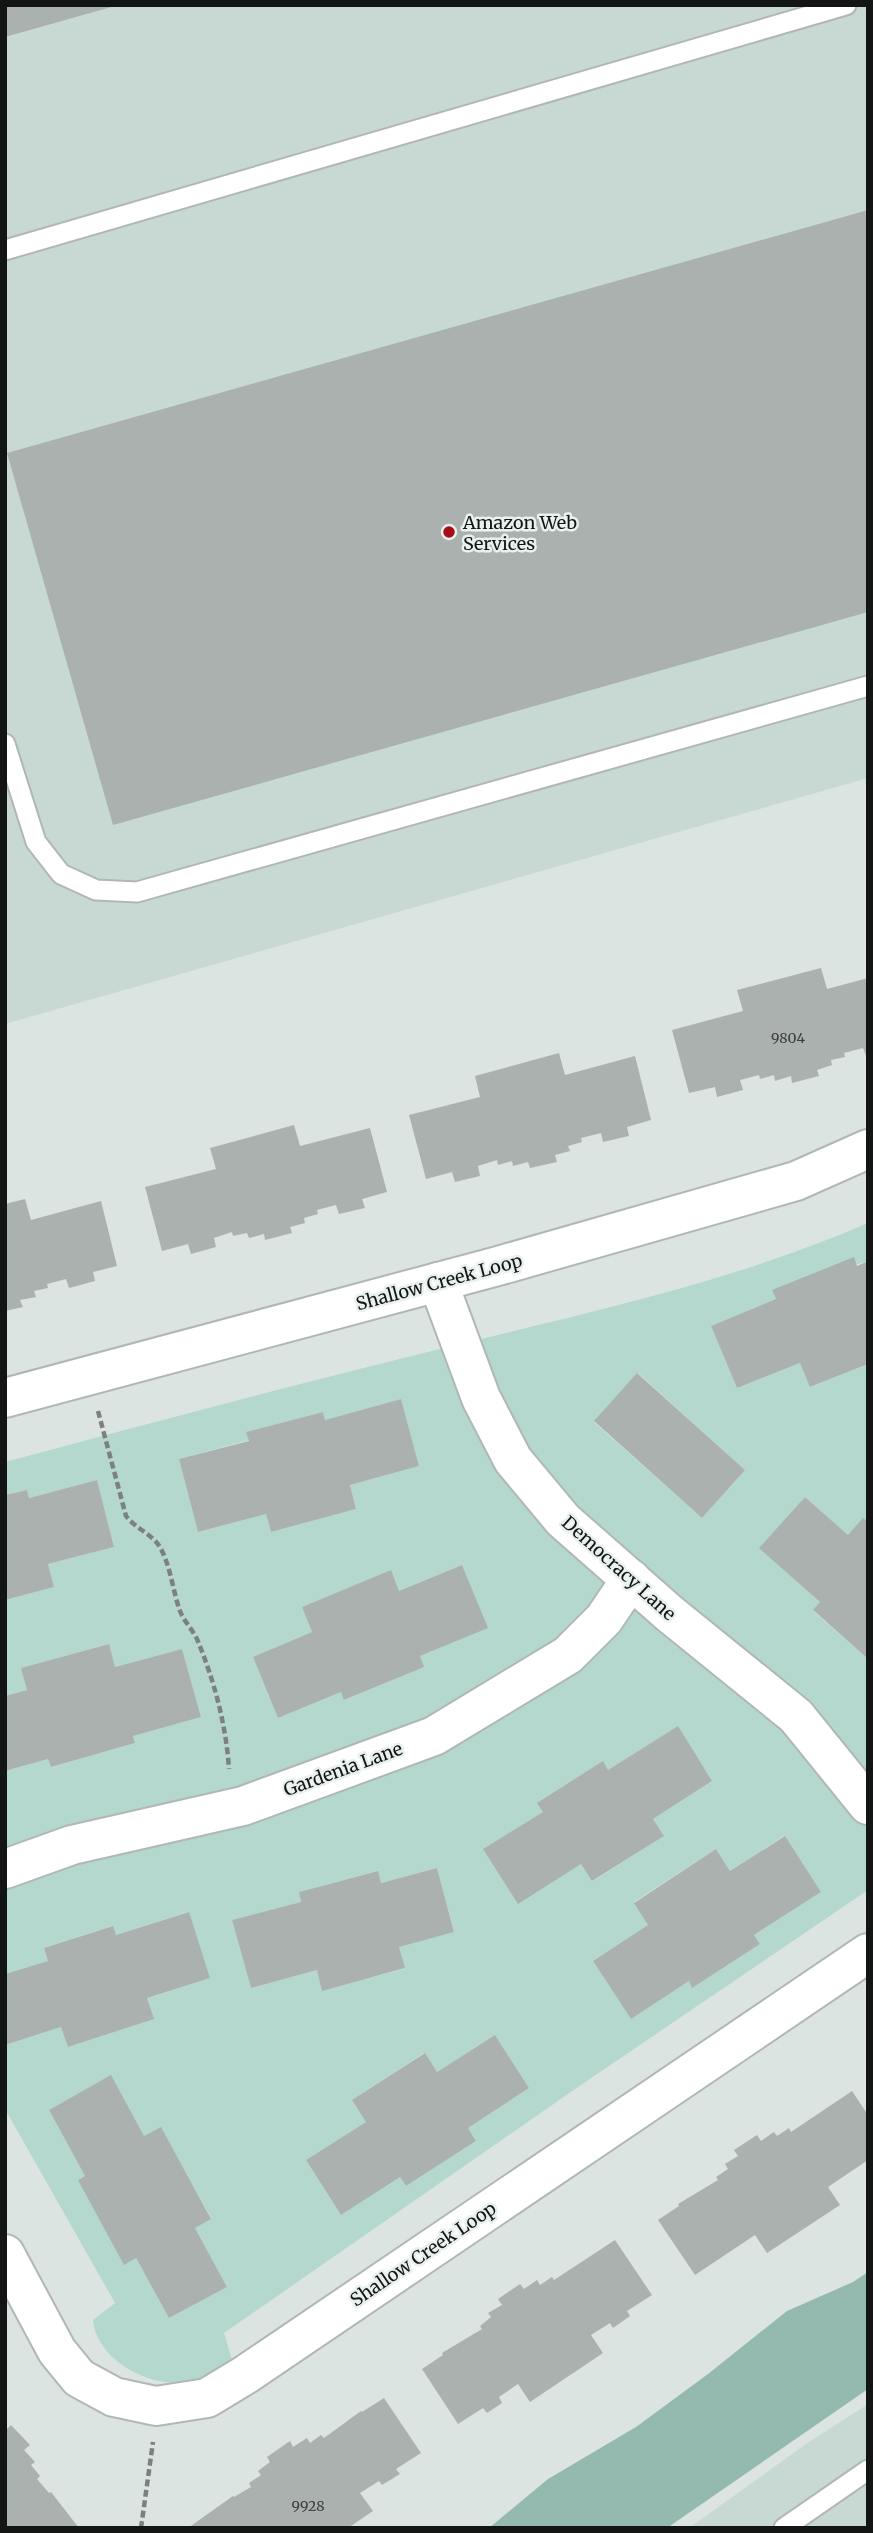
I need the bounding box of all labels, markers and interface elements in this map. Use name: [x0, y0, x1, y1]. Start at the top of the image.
place label: Amazon Web Services: [462, 511, 577, 555]
marker: Amazon Web Services: [441, 524, 457, 540]
house number: 9804: [771, 1029, 805, 1047]
street label: Shallow Creek Loop: [353, 1249, 525, 1315]
street label: Democracy Lane: [557, 1511, 681, 1625]
street label: Gardenia Lane: [280, 1737, 406, 1801]
street label: Shallow Creek Loop: [346, 2197, 500, 2311]
house number: 9928: [292, 2497, 324, 2515]

